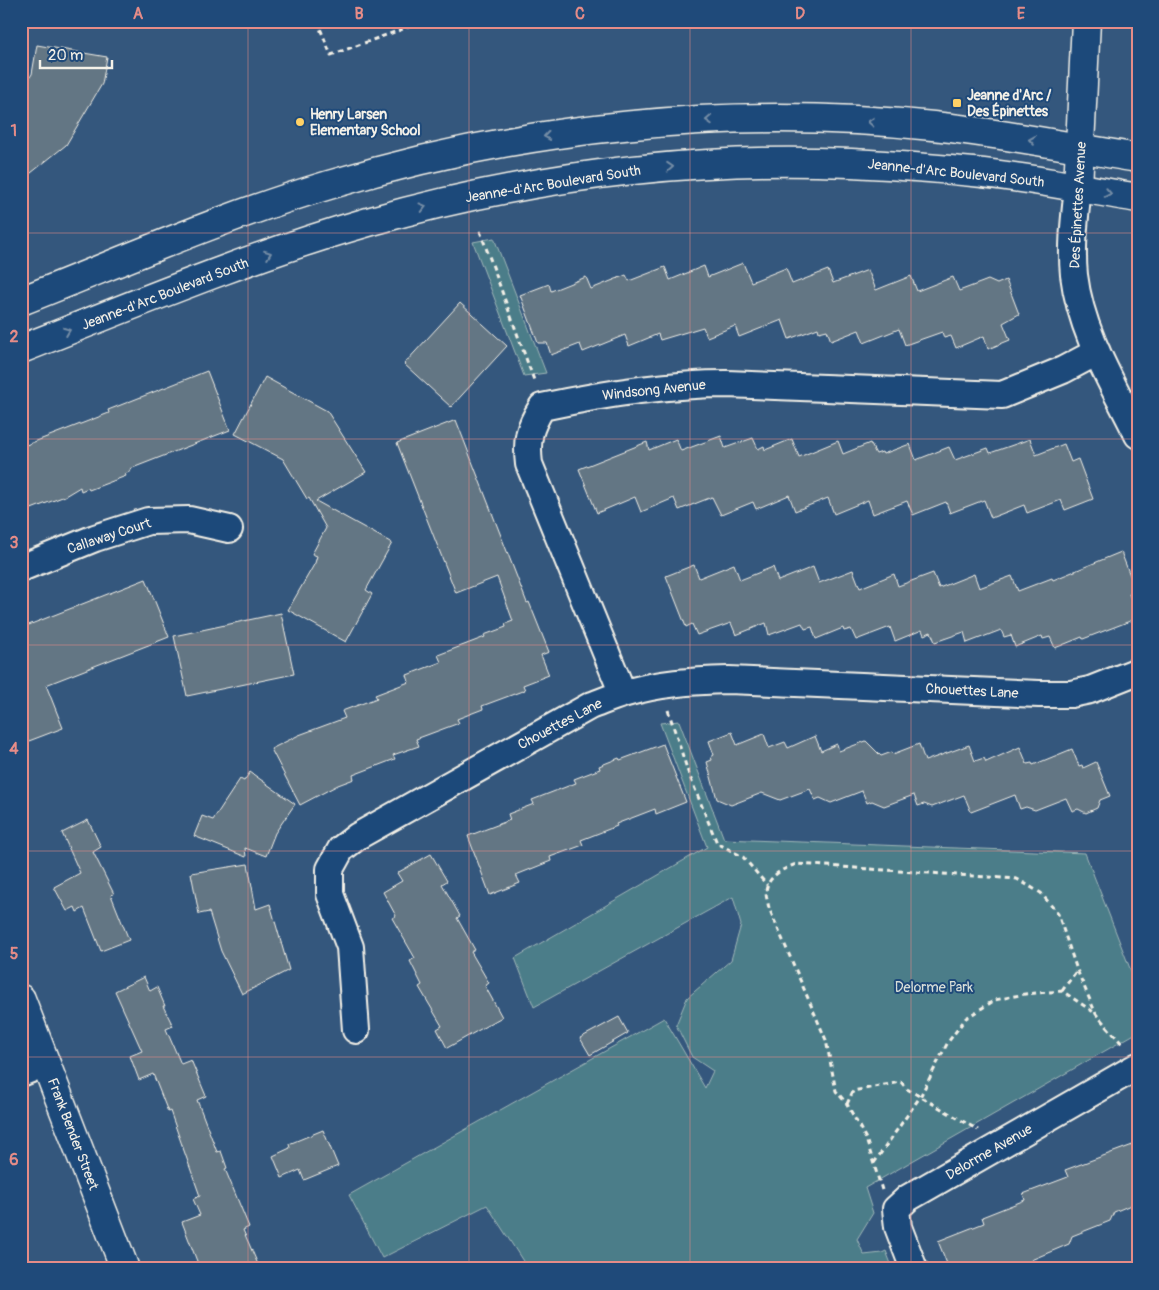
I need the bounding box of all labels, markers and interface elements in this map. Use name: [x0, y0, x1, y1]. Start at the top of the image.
text: A: [133, 4, 144, 24]
text: B: [354, 4, 364, 24]
text: C: [575, 4, 585, 24]
text: D: [795, 4, 805, 24]
text: E: [1017, 4, 1026, 24]
scale bar: [40, 38, 112, 70]
text: 20 m: [48, 46, 83, 65]
place label: Jeanne d'Arc / Des Épinettes: [967, 87, 1051, 120]
marker: Jeanne d'Arc / Des Épinettes: [951, 97, 963, 109]
place label: Henry Larsen Elementary School: [310, 106, 421, 139]
one-way arrow: [704, 115, 712, 126]
marker: Henry Larsen Elementary School: [294, 116, 306, 128]
one-way arrow: [867, 116, 875, 127]
text: 1: [11, 121, 17, 141]
one-way arrow: [543, 130, 551, 141]
one-way arrow: [1028, 135, 1037, 145]
street label: Des Épinettes Avenue: [1065, 141, 1090, 269]
street label: Jeanne-d'Arc Boulevard South: [867, 155, 1045, 191]
street label: Jeanne-d'Arc Boulevard South: [464, 162, 642, 206]
one-way arrow: [666, 162, 674, 173]
one-way arrow: [1103, 187, 1112, 198]
one-way arrow: [419, 203, 427, 213]
one-way arrow: [263, 250, 271, 260]
street label: Jeanne-d'Arc Boulevard South: [79, 254, 251, 334]
text: 2: [10, 327, 19, 347]
one-way arrow: [62, 327, 71, 337]
street label: Windsong Avenue: [602, 376, 707, 404]
street label: Callaway Court: [65, 514, 153, 558]
text: 3: [10, 533, 19, 553]
street label: Chouettes Lane: [925, 680, 1019, 702]
street label: Chouettes Lane: [515, 695, 605, 753]
text: 4: [9, 739, 19, 759]
text: 5: [10, 944, 19, 964]
park label: Delorme Park: [895, 979, 973, 996]
street label: Frank Bender Street: [44, 1076, 102, 1193]
street label: Delorme Avenue: [943, 1120, 1035, 1184]
text: 6: [9, 1150, 19, 1170]

